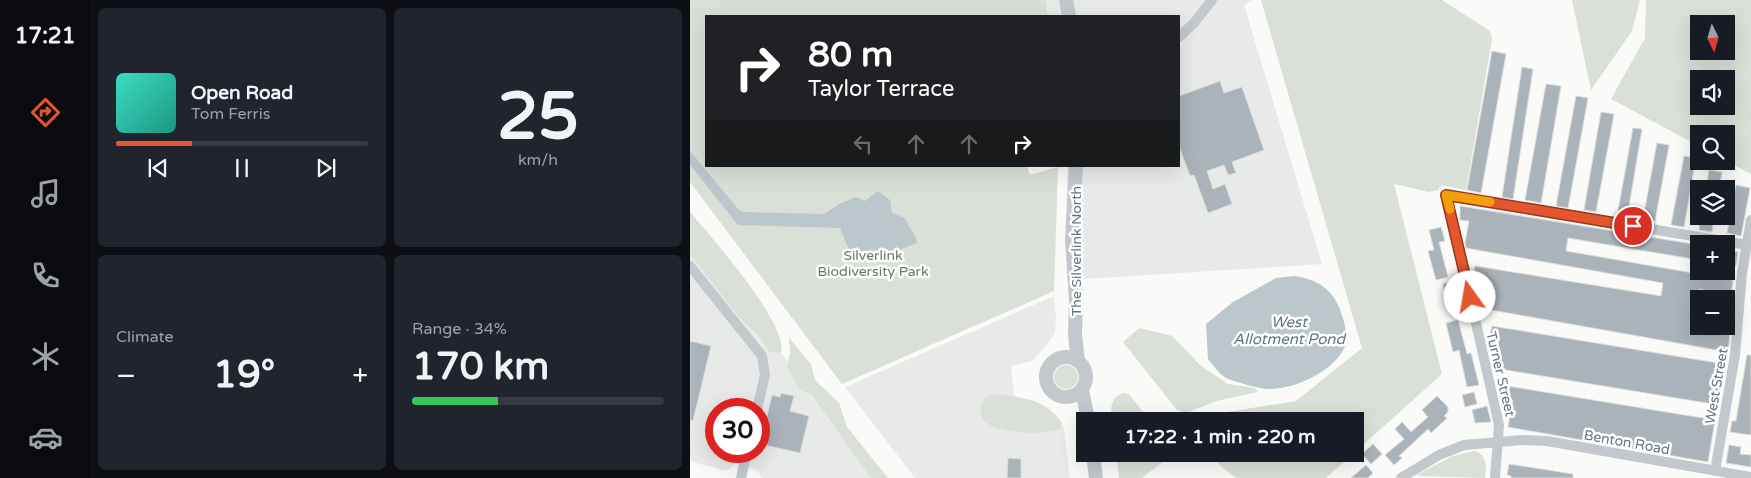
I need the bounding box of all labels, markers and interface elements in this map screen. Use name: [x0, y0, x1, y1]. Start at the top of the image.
north arrow: [1690, 15, 1735, 60]
map controls: [1690, 15, 1735, 335]
text: 17:21: [15, 23, 75, 49]
text: 80 m: [808, 34, 893, 76]
icon: right: [725, 35, 790, 100]
button: sound: [1690, 70, 1735, 115]
text: Taylor Terrace: [808, 76, 954, 102]
text: 25: [497, 78, 579, 157]
text: Open Road: [191, 82, 293, 104]
icon: directions: [28, 95, 63, 130]
text: Tom Ferris: [191, 104, 270, 124]
button: search: [1690, 125, 1735, 170]
icon: left: [849, 130, 877, 158]
icon: ahead: [902, 130, 930, 158]
icon: ahead: [955, 130, 983, 158]
icon: right: [1008, 130, 1036, 158]
text: km/h: [518, 150, 558, 170]
icon: previous: [144, 154, 172, 182]
icon: pause: [228, 154, 256, 182]
icon: next: [312, 154, 340, 182]
icon: music: [28, 176, 63, 211]
button: layers: [1690, 180, 1735, 225]
street label: The Silverlink North: [1068, 186, 1085, 316]
pin: [1612, 205, 1654, 247]
icon: arrive: [1619, 212, 1647, 240]
button: +: [1690, 235, 1735, 280]
park label: Silverlink Biodiversity Park: [817, 247, 929, 280]
icon: phone: [28, 258, 63, 293]
position arrow: [1443, 270, 1495, 322]
button: −: [1690, 290, 1735, 335]
water label: West Allotment Pond: [1233, 313, 1346, 348]
text: Range · 34%: [412, 319, 507, 339]
text: Climate: [116, 327, 174, 347]
street label: Turner Street: [1482, 330, 1519, 419]
icon: climate: [28, 339, 63, 374]
text: 170 km: [412, 344, 549, 390]
street label: West Street: [1701, 346, 1732, 426]
text: 19°: [213, 352, 275, 398]
text: −: [116, 359, 136, 393]
text: +: [352, 359, 368, 393]
speed limit sign: 30: [705, 398, 770, 463]
icon: car: [28, 420, 63, 455]
text: 17:22 · 1 min · 220 m: [1124, 426, 1316, 448]
street label: Benton Road: [1583, 427, 1671, 458]

